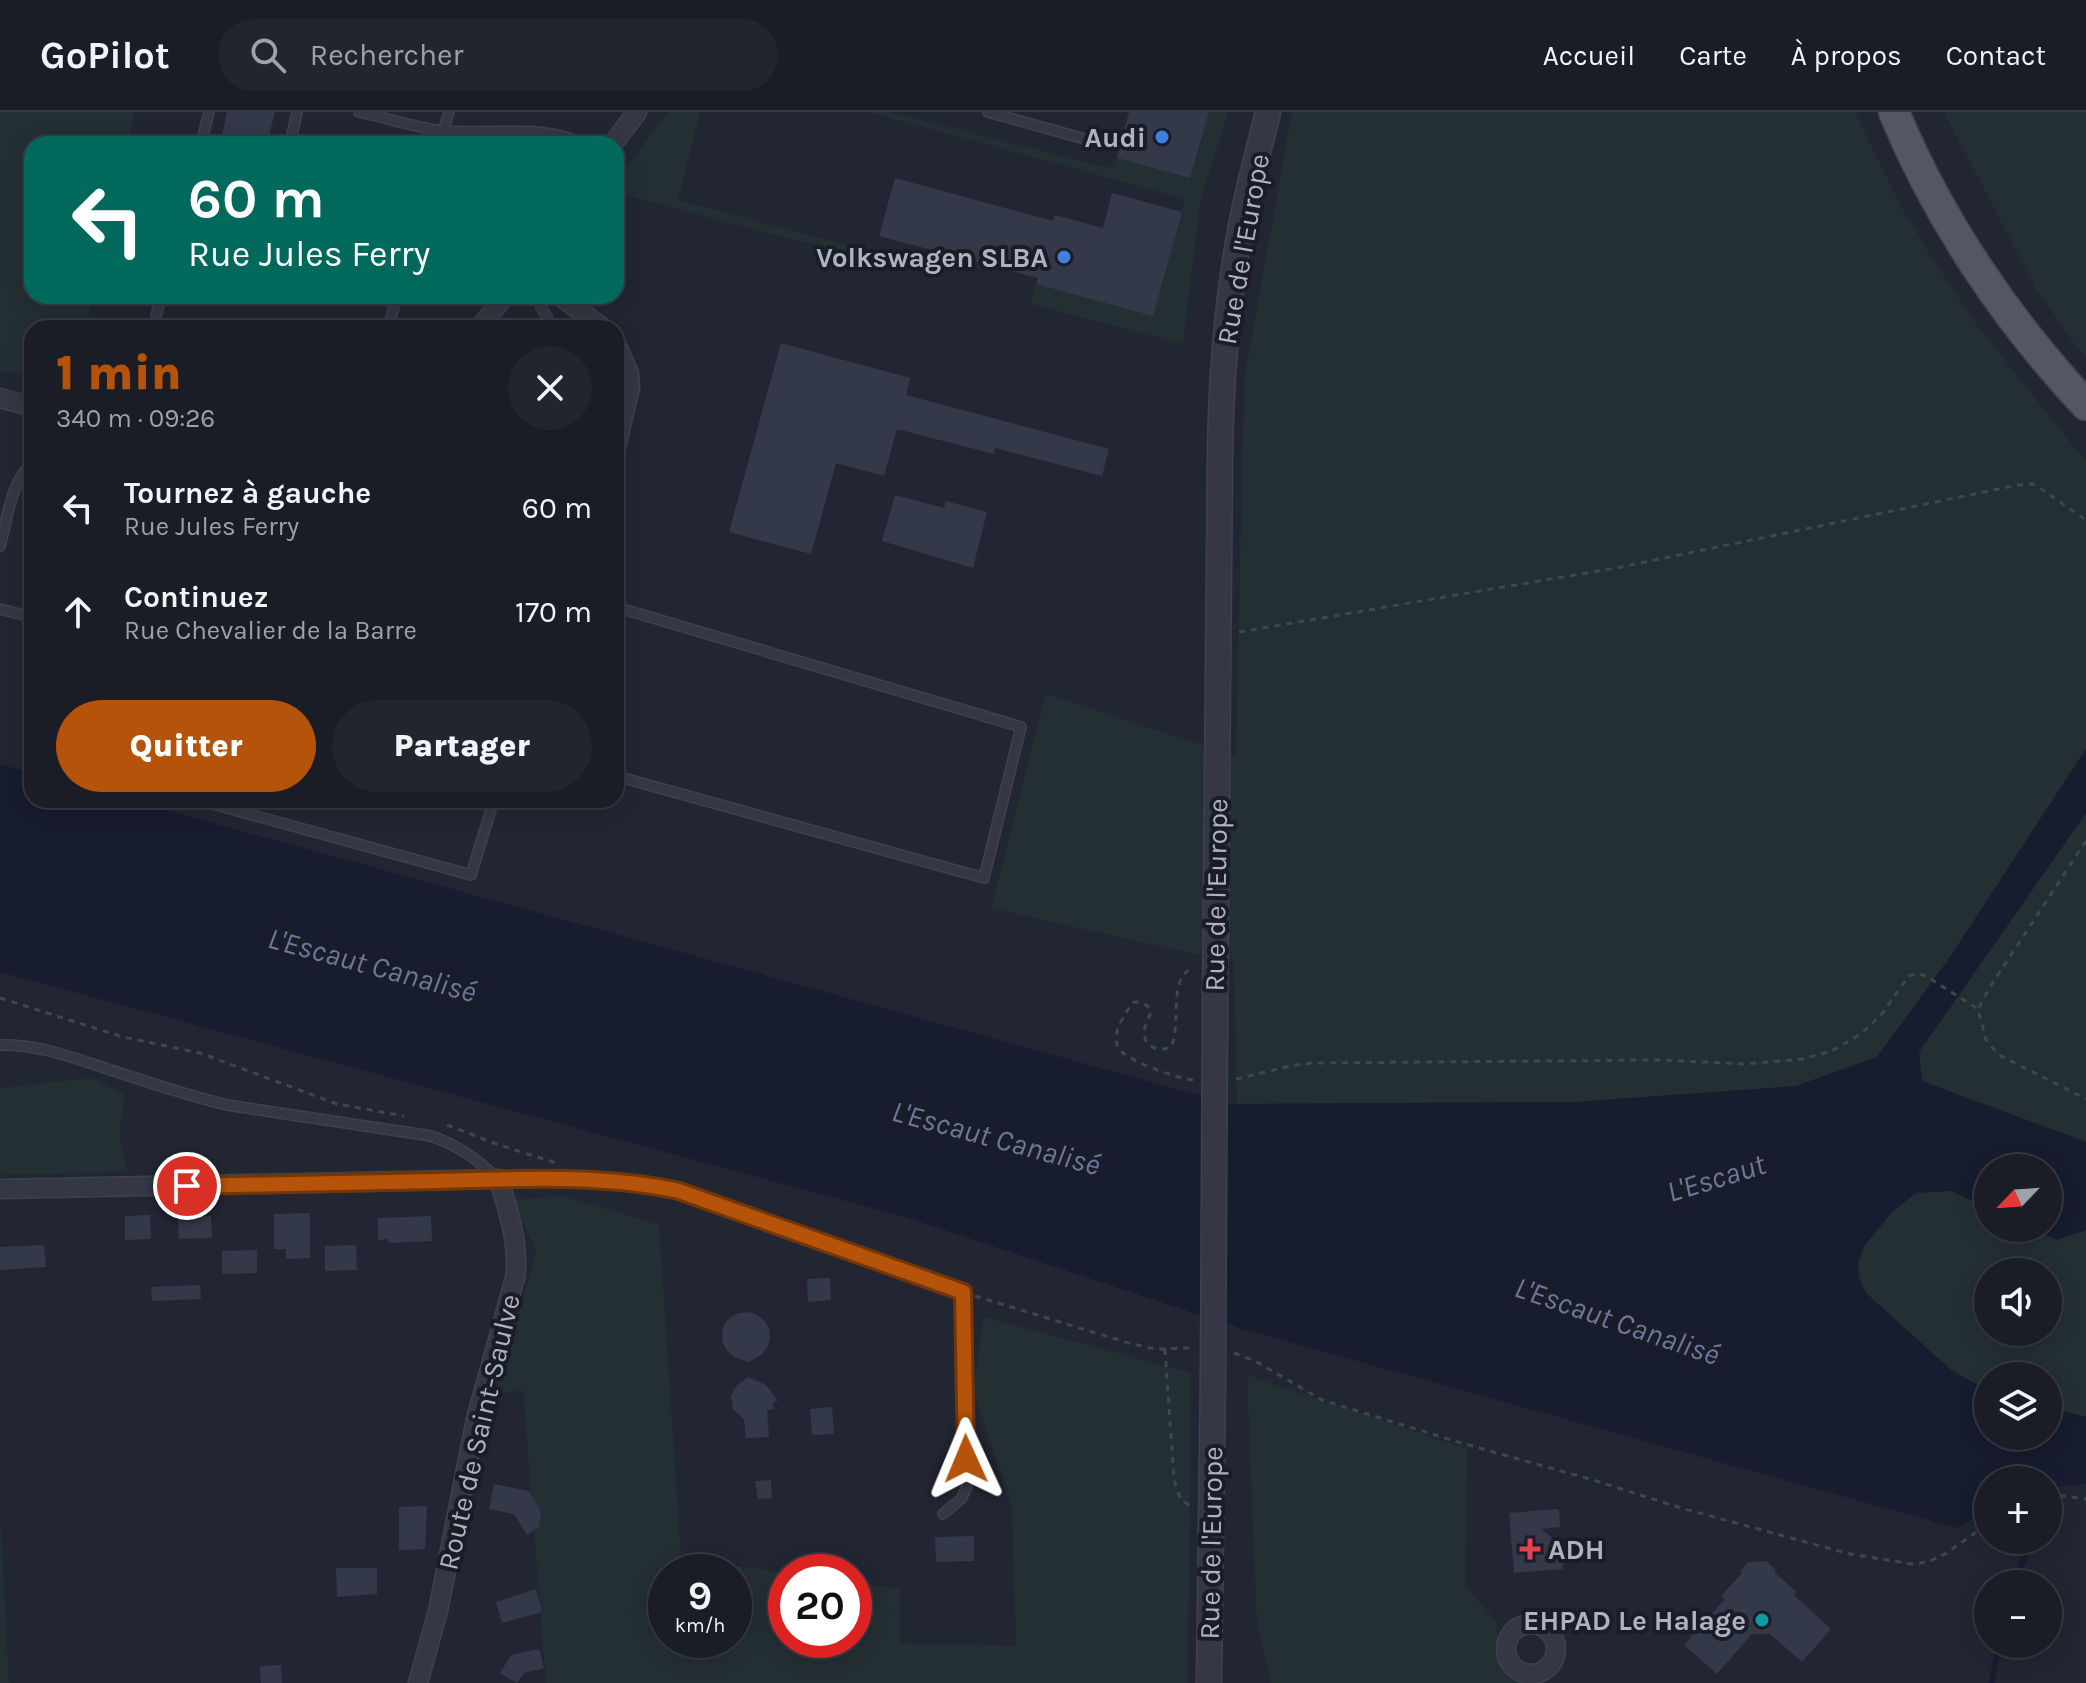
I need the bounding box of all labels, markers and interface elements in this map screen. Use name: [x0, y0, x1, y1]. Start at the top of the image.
search box: [218, 19, 778, 91]
text: GoPilot: [40, 33, 170, 78]
icon: search: [246, 33, 290, 77]
text: Rechercher: [310, 37, 463, 73]
text: Accueil: [1543, 39, 1635, 72]
text: Carte: [1679, 39, 1747, 72]
text: À propos: [1791, 39, 1902, 72]
text: Contact: [1946, 39, 2046, 72]
place label: Audi: [1085, 121, 1146, 154]
marker: Audi: [1153, 128, 1171, 146]
street label: Rue de l'Europe: [1210, 151, 1276, 347]
text: 60 m: [188, 166, 325, 231]
icon: left: [56, 168, 160, 272]
text: Rue Jules Ferry: [188, 233, 430, 275]
place label: Volkswagen SLBA: [816, 241, 1048, 274]
marker: Volkswagen SLBA: [1055, 248, 1073, 266]
text: 1 min: [56, 345, 182, 401]
button: close: [508, 346, 592, 430]
text: 340 m · 09:26: [56, 403, 215, 434]
text: Tournez à gauche: [124, 475, 371, 511]
icon: left: [56, 486, 100, 530]
text: 60 m: [522, 490, 592, 526]
text: Rue Jules Ferry: [124, 511, 299, 542]
text: Continuez: [124, 579, 269, 615]
icon: ahead: [56, 590, 100, 634]
text: 170 m: [515, 594, 592, 630]
text: Rue Chevalier de la Barre: [124, 615, 417, 646]
button: Quitter: [56, 700, 316, 792]
button: Partager: [332, 700, 592, 792]
street label: Rue de l'Europe: [1198, 798, 1234, 992]
water label: L'Escaut Canalisé: [264, 920, 480, 1010]
water label: L'Escaut Canalisé: [888, 1093, 1104, 1183]
water label: L'Escaut: [1662, 1146, 1770, 1210]
pin: [153, 1152, 221, 1220]
north arrow: [1974, 1154, 2062, 1242]
map controls: [1974, 1154, 2062, 1658]
icon: arrive: [165, 1164, 209, 1208]
button: sound: [1974, 1258, 2062, 1346]
water label: L'Escaut Canalisé: [1510, 1269, 1724, 1373]
street label: Route de Saint-Saulve: [431, 1291, 527, 1573]
button: layers: [1974, 1362, 2062, 1450]
position arrow: [924, 1417, 1008, 1501]
street label: Rue de l'Europe: [1193, 1446, 1229, 1640]
button: +: [1974, 1466, 2062, 1554]
place label: ADH: [1548, 1533, 1605, 1566]
marker: ADH: [1519, 1538, 1541, 1560]
speed limit sign: 20: [768, 1554, 872, 1658]
button: −: [1974, 1570, 2062, 1658]
text: 9: [688, 1572, 712, 1619]
place label: EHPAD Le Halage: [1523, 1604, 1746, 1637]
marker: EHPAD Le Halage: [1753, 1611, 1771, 1629]
text: km/h: [675, 1614, 725, 1637]

